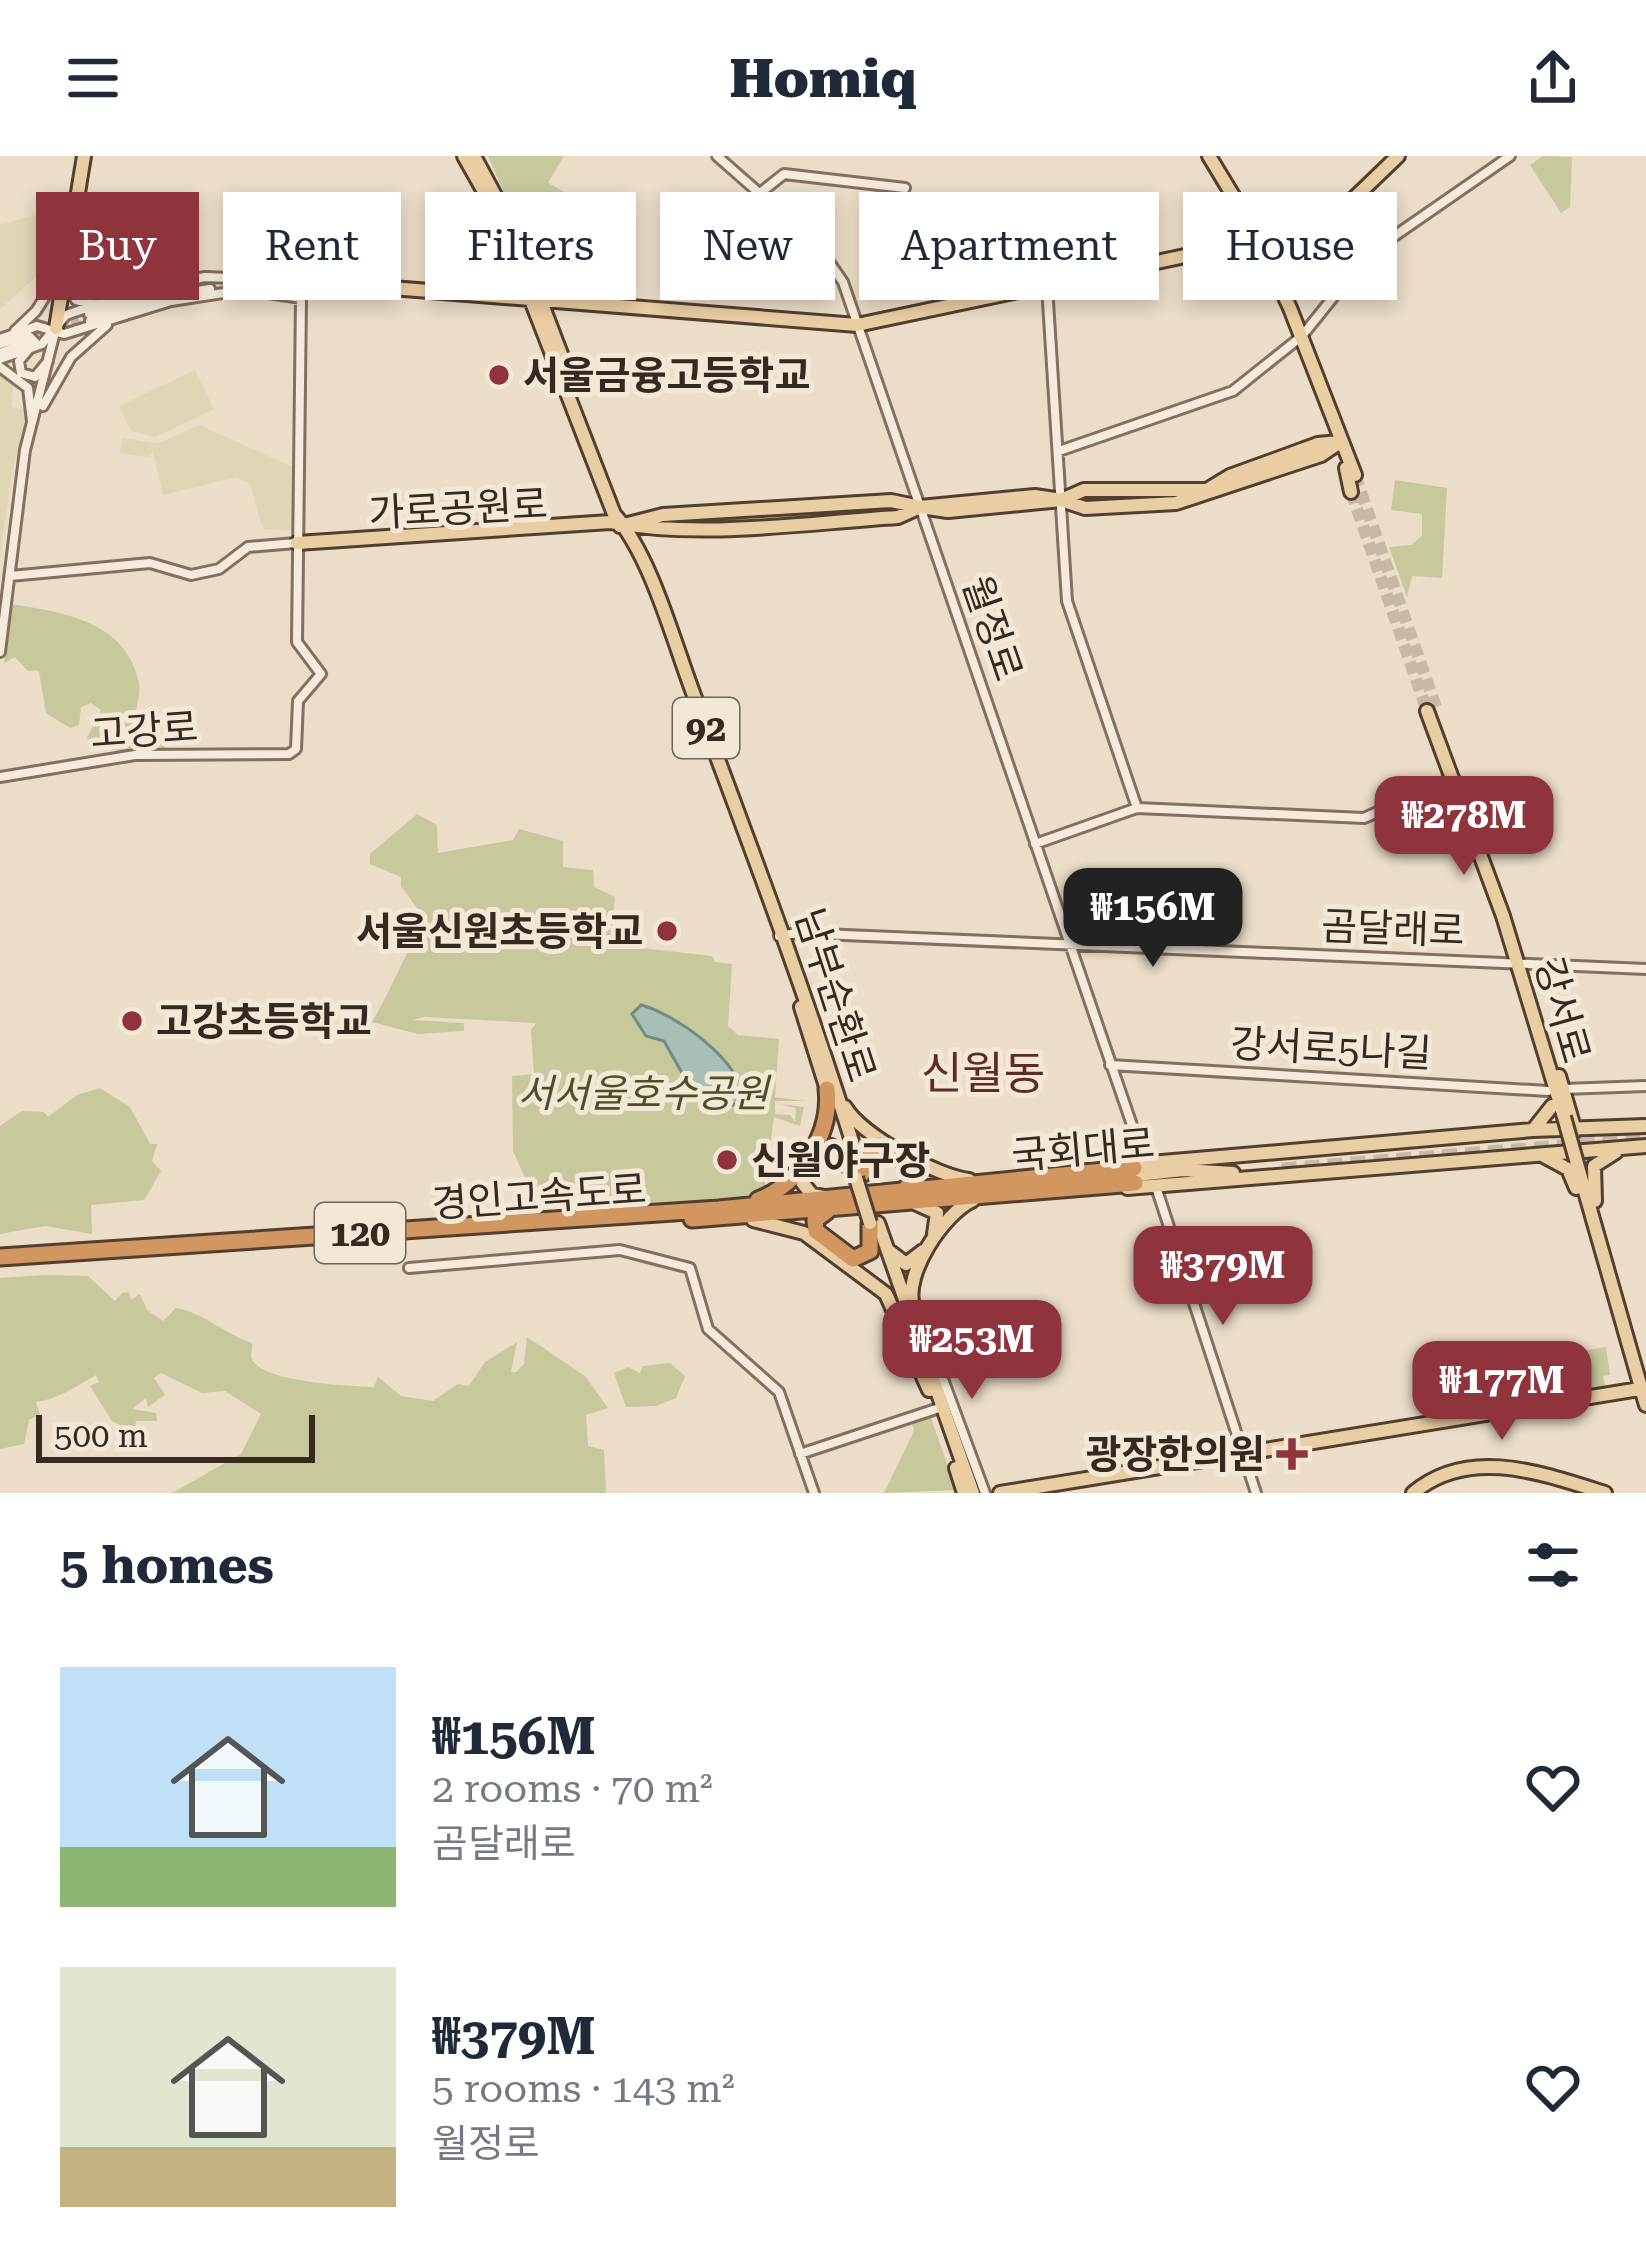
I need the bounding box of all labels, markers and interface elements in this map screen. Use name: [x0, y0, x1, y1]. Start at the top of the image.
icon: menu: [60, 45, 126, 111]
icon: share: [1520, 45, 1586, 111]
text: Homiq: [729, 47, 917, 110]
chip: Buy: [36, 192, 199, 300]
chip: Rent: [223, 192, 401, 300]
chip: Filters: [425, 192, 636, 300]
chip: New: [660, 192, 835, 300]
chip: Apartment: [859, 192, 1159, 300]
chip: House: [1183, 192, 1397, 300]
place label: 서울금융고등학교: [523, 353, 810, 399]
marker: 서울금융고등학교: [486, 362, 512, 388]
street label: 가로공원로: [367, 481, 549, 537]
street label: 월정로: [953, 570, 1031, 687]
road number: 92: [673, 698, 739, 758]
street label: 고강로: [89, 704, 199, 758]
pin: ₩278M: [1380, 776, 1548, 878]
text: ₩278M: [1401, 792, 1527, 838]
pin: ₩156M: [1069, 868, 1237, 970]
text: ₩156M: [1090, 884, 1216, 930]
street label: 남부순환로: [785, 903, 885, 1088]
street label: 곰달래로: [1320, 904, 1465, 954]
place label: 서울신원초등학교: [356, 909, 643, 955]
marker: 서울신원초등학교: [654, 918, 680, 944]
street label: 강서로: [1525, 952, 1599, 1068]
place label: 고강초등학교: [156, 999, 371, 1045]
marker: 고강초등학교: [119, 1008, 145, 1034]
street label: 강서로5나길: [1229, 1021, 1433, 1077]
district label: 신월동: [921, 1047, 1045, 1100]
park label: 서서울호수공원: [517, 1071, 772, 1117]
street label: 국회대로: [1010, 1121, 1157, 1179]
place label: 신월야구장: [751, 1138, 930, 1184]
marker: 신월야구장: [714, 1147, 740, 1173]
street label: 경인고속도로: [430, 1167, 648, 1227]
road number: 120: [315, 1203, 405, 1263]
pin: ₩379M: [1139, 1226, 1307, 1328]
text: ₩379M: [1160, 1242, 1286, 1288]
pin: ₩253M: [888, 1300, 1056, 1402]
text: ₩253M: [909, 1316, 1035, 1362]
pin: ₩177M: [1418, 1341, 1586, 1443]
text: ₩177M: [1439, 1357, 1565, 1403]
scale bar: [36, 1409, 315, 1462]
text: 500 m: [54, 1416, 148, 1455]
place label: 광장한의원: [1086, 1432, 1265, 1478]
marker: 광장한의원: [1276, 1438, 1308, 1470]
icon: filters: [1520, 1532, 1586, 1598]
text: 5 homes: [60, 1536, 274, 1595]
text: ₩156M: [432, 1707, 596, 1766]
icon: home: [156, 1715, 300, 1859]
icon: heart: [1520, 1754, 1586, 1820]
text: 2 rooms · 70 m²: [432, 1766, 713, 1812]
text: 곰달래로: [432, 1821, 576, 1867]
text: ₩379M: [432, 2007, 596, 2066]
icon: home: [156, 2015, 300, 2159]
icon: heart: [1520, 2054, 1586, 2120]
text: 5 rooms · 143 m²: [432, 2066, 735, 2112]
text: 월정로: [432, 2121, 540, 2167]

